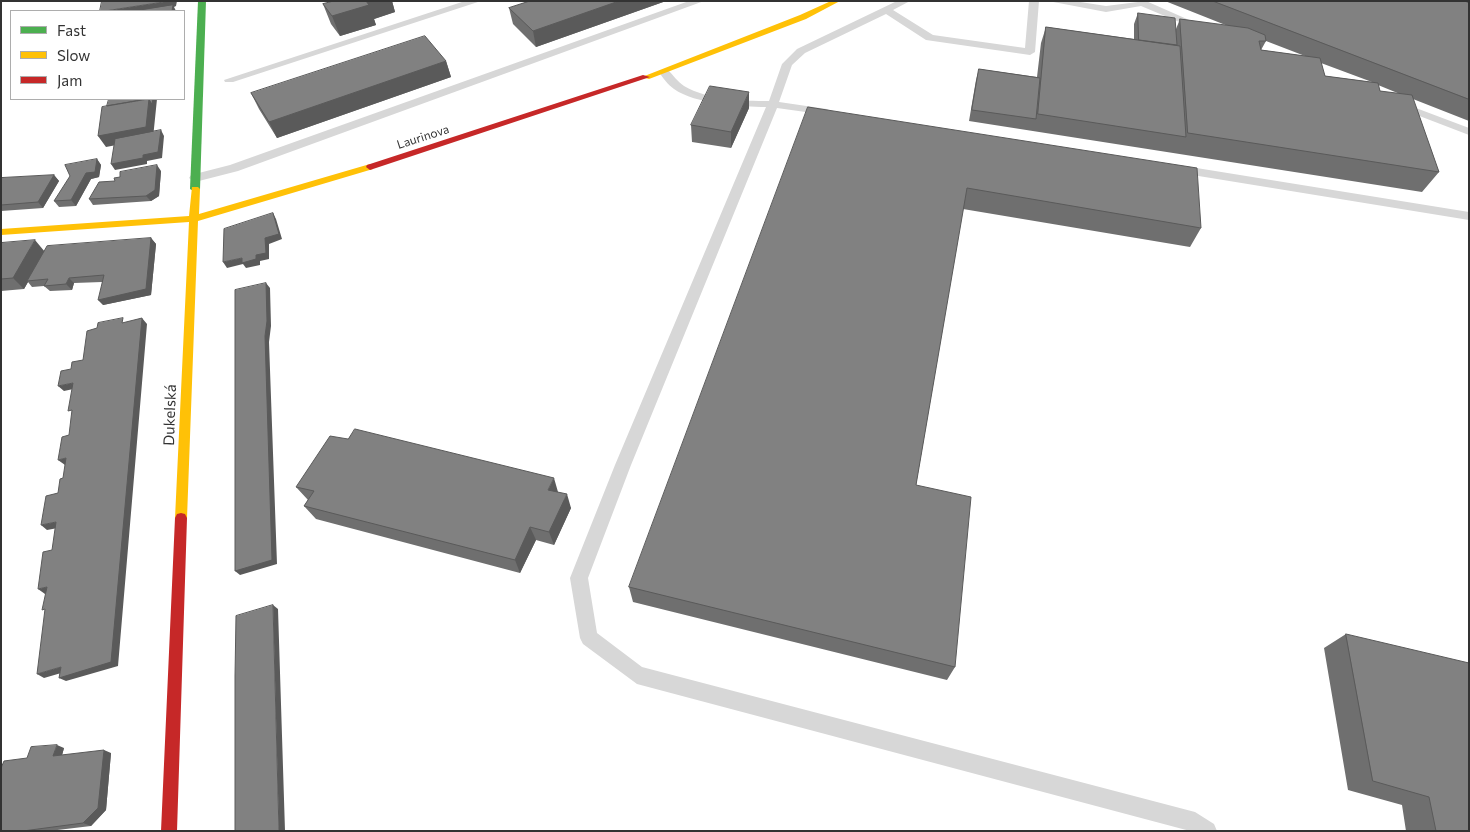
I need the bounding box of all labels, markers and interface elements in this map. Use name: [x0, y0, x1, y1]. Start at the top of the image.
legend: [10, 10, 185, 100]
text: Fast: [57, 21, 86, 39]
text: Slow: [57, 46, 90, 64]
text: Jam: [57, 71, 82, 89]
street label: Laurinova: [395, 122, 451, 152]
street label: Dukelská: [160, 384, 180, 446]

